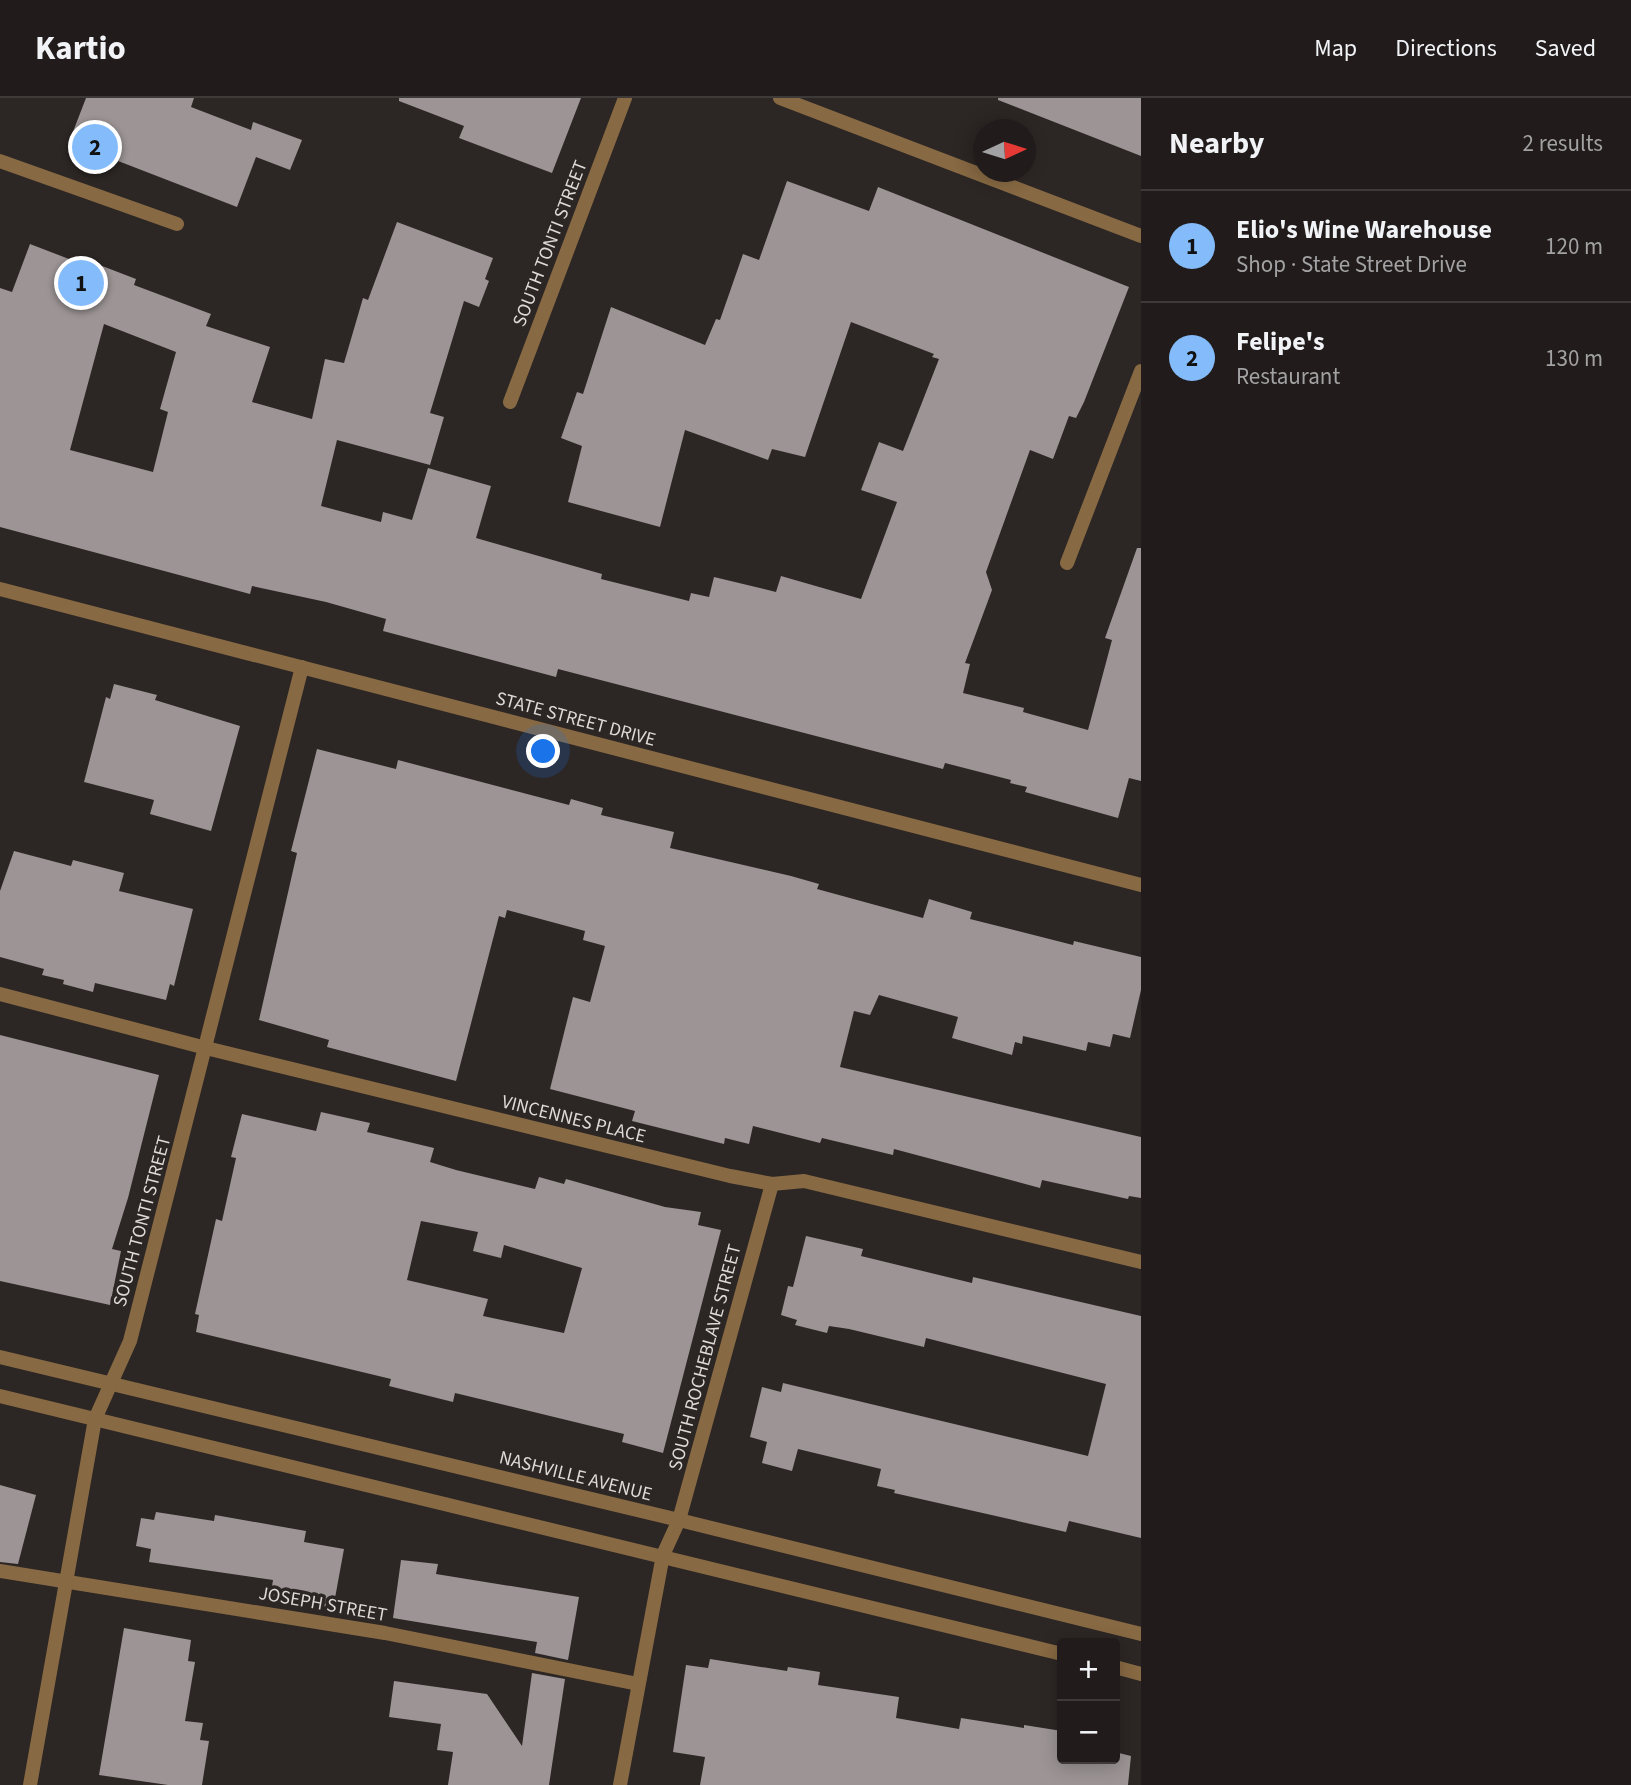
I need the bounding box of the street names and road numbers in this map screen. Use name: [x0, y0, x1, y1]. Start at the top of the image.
street label: SOUTH TONTI STREET: [506, 157, 595, 331]
street label: STATE STREET DRIVE: [493, 685, 659, 754]
street label: VINCENNES PLACE: [499, 1089, 648, 1150]
street label: SOUTH TONTI STREET: [107, 1133, 178, 1310]
street label: SOUTH ROCHEBLAVE STREET: [662, 1241, 749, 1473]
street label: NASHVILLE AVENUE: [496, 1444, 655, 1508]
street label: JOSEPH STREET: [256, 1580, 389, 1629]

